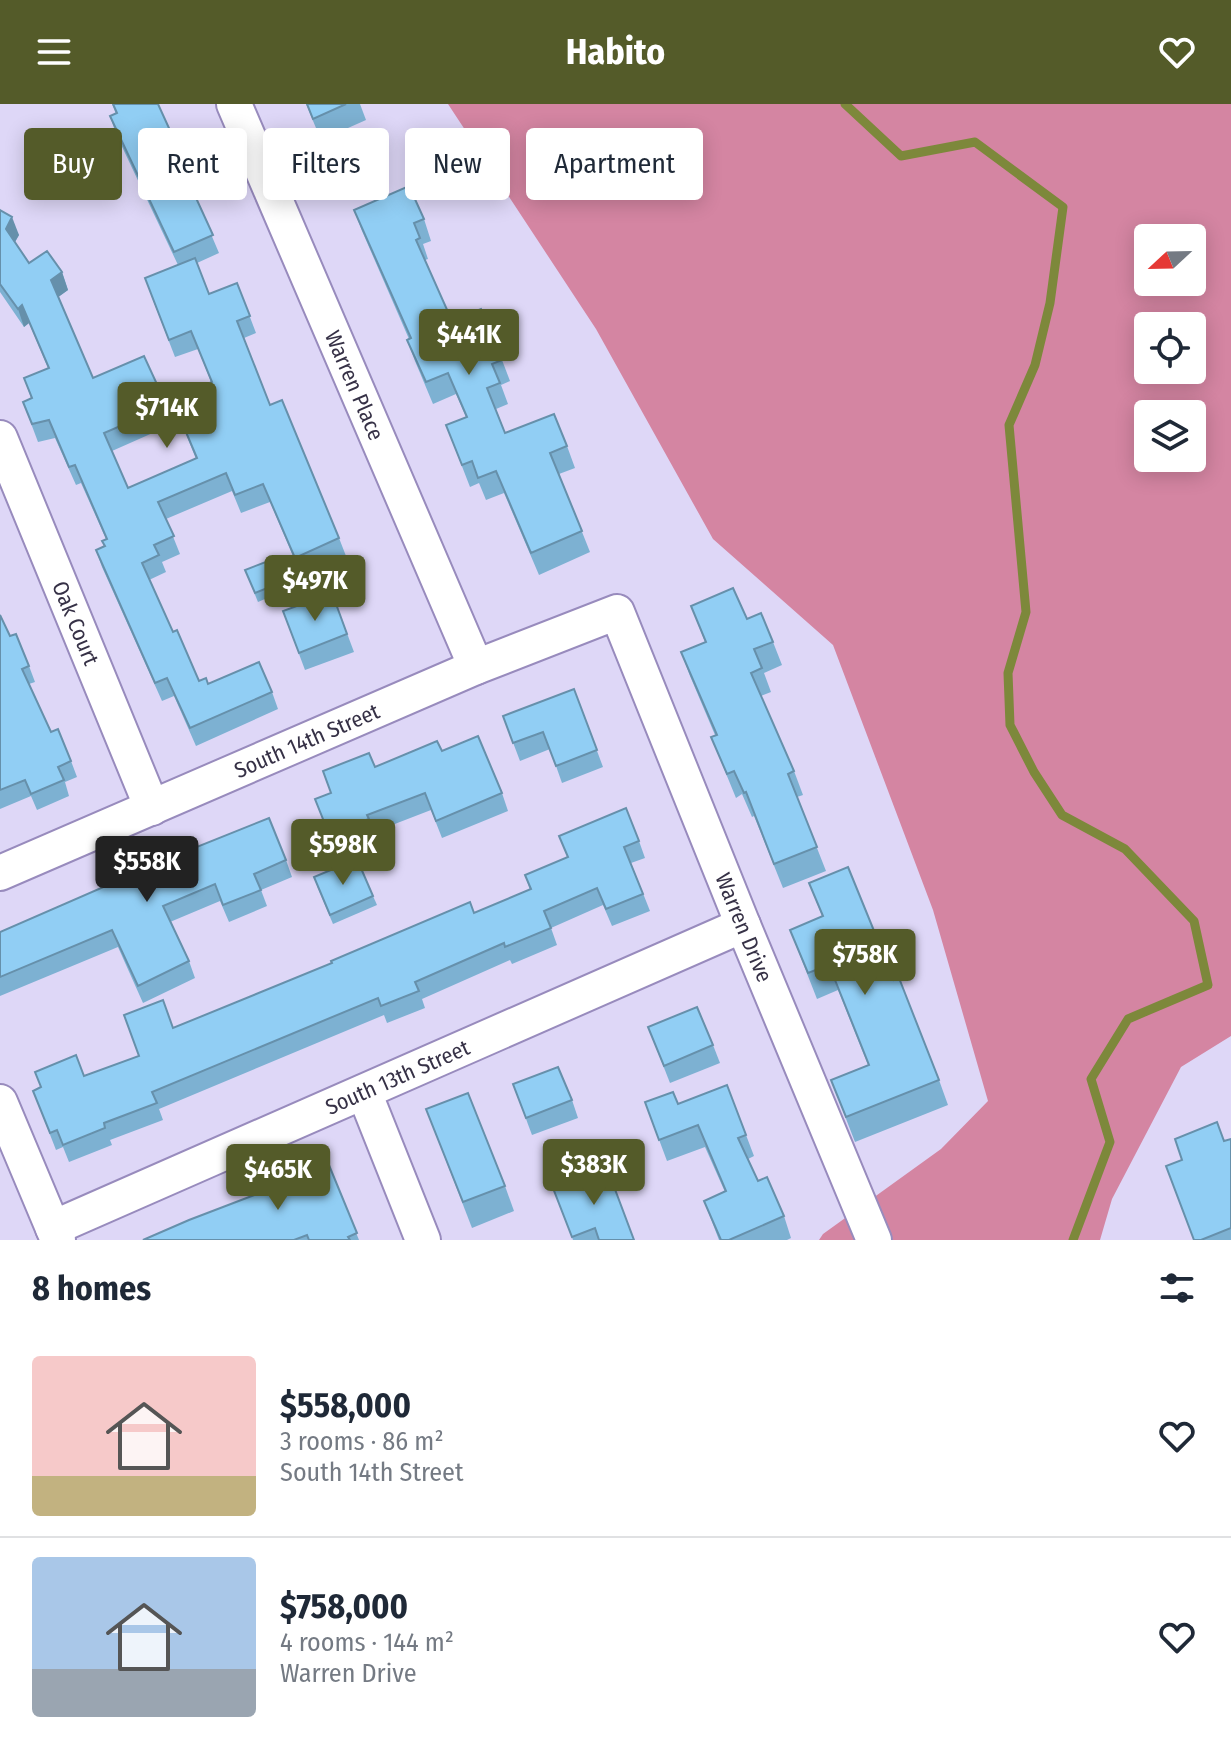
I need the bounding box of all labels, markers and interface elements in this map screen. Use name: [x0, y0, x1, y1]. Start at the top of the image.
icon: menu: [32, 30, 76, 74]
text: Habito: [566, 30, 665, 74]
icon: heart: [1155, 30, 1199, 74]
chip: Buy: [24, 128, 122, 200]
chip: Rent: [138, 128, 247, 200]
chip: Filters: [263, 128, 389, 200]
chip: New: [405, 128, 510, 200]
chip: Apartment: [526, 128, 703, 200]
north arrow: [1134, 224, 1206, 296]
map controls: [1134, 224, 1206, 472]
pin: $441K: [413, 309, 525, 377]
button: locate: [1134, 312, 1206, 384]
text: $441K: [437, 319, 501, 350]
street label: Warren Place: [319, 326, 390, 444]
pin: $714K: [111, 382, 223, 450]
text: $714K: [136, 392, 198, 423]
button: layers: [1134, 400, 1206, 472]
pin: $497K: [259, 555, 371, 623]
text: $497K: [282, 565, 348, 596]
street label: Oak Court: [47, 577, 106, 670]
street label: South 14th Street: [230, 697, 384, 784]
pin: $598K: [287, 819, 399, 887]
text: $598K: [309, 829, 377, 860]
pin: $558K: [91, 836, 203, 904]
text: $558K: [113, 846, 181, 877]
street label: Warren Drive: [710, 869, 779, 986]
pin: $758K: [809, 929, 921, 997]
text: $758K: [833, 939, 897, 970]
street label: South 13th Street: [321, 1033, 474, 1120]
pin: $383K: [538, 1139, 650, 1207]
pin: $465K: [222, 1144, 334, 1212]
text: $383K: [561, 1149, 627, 1180]
text: $465K: [244, 1154, 312, 1185]
icon: filters: [1155, 1266, 1199, 1310]
text: 8 homes: [32, 1268, 151, 1309]
text: $558,000: [280, 1385, 411, 1426]
icon: home: [96, 1388, 192, 1484]
icon: heart: [1155, 1414, 1199, 1458]
text: 3 rooms · 86 m²: [280, 1426, 444, 1457]
text: South 14th Street: [280, 1457, 463, 1488]
text: $758,000: [280, 1586, 408, 1627]
icon: home: [96, 1589, 192, 1685]
icon: heart: [1155, 1615, 1199, 1659]
text: 4 rooms · 144 m²: [280, 1627, 454, 1658]
text: Warren Drive: [280, 1658, 417, 1689]

